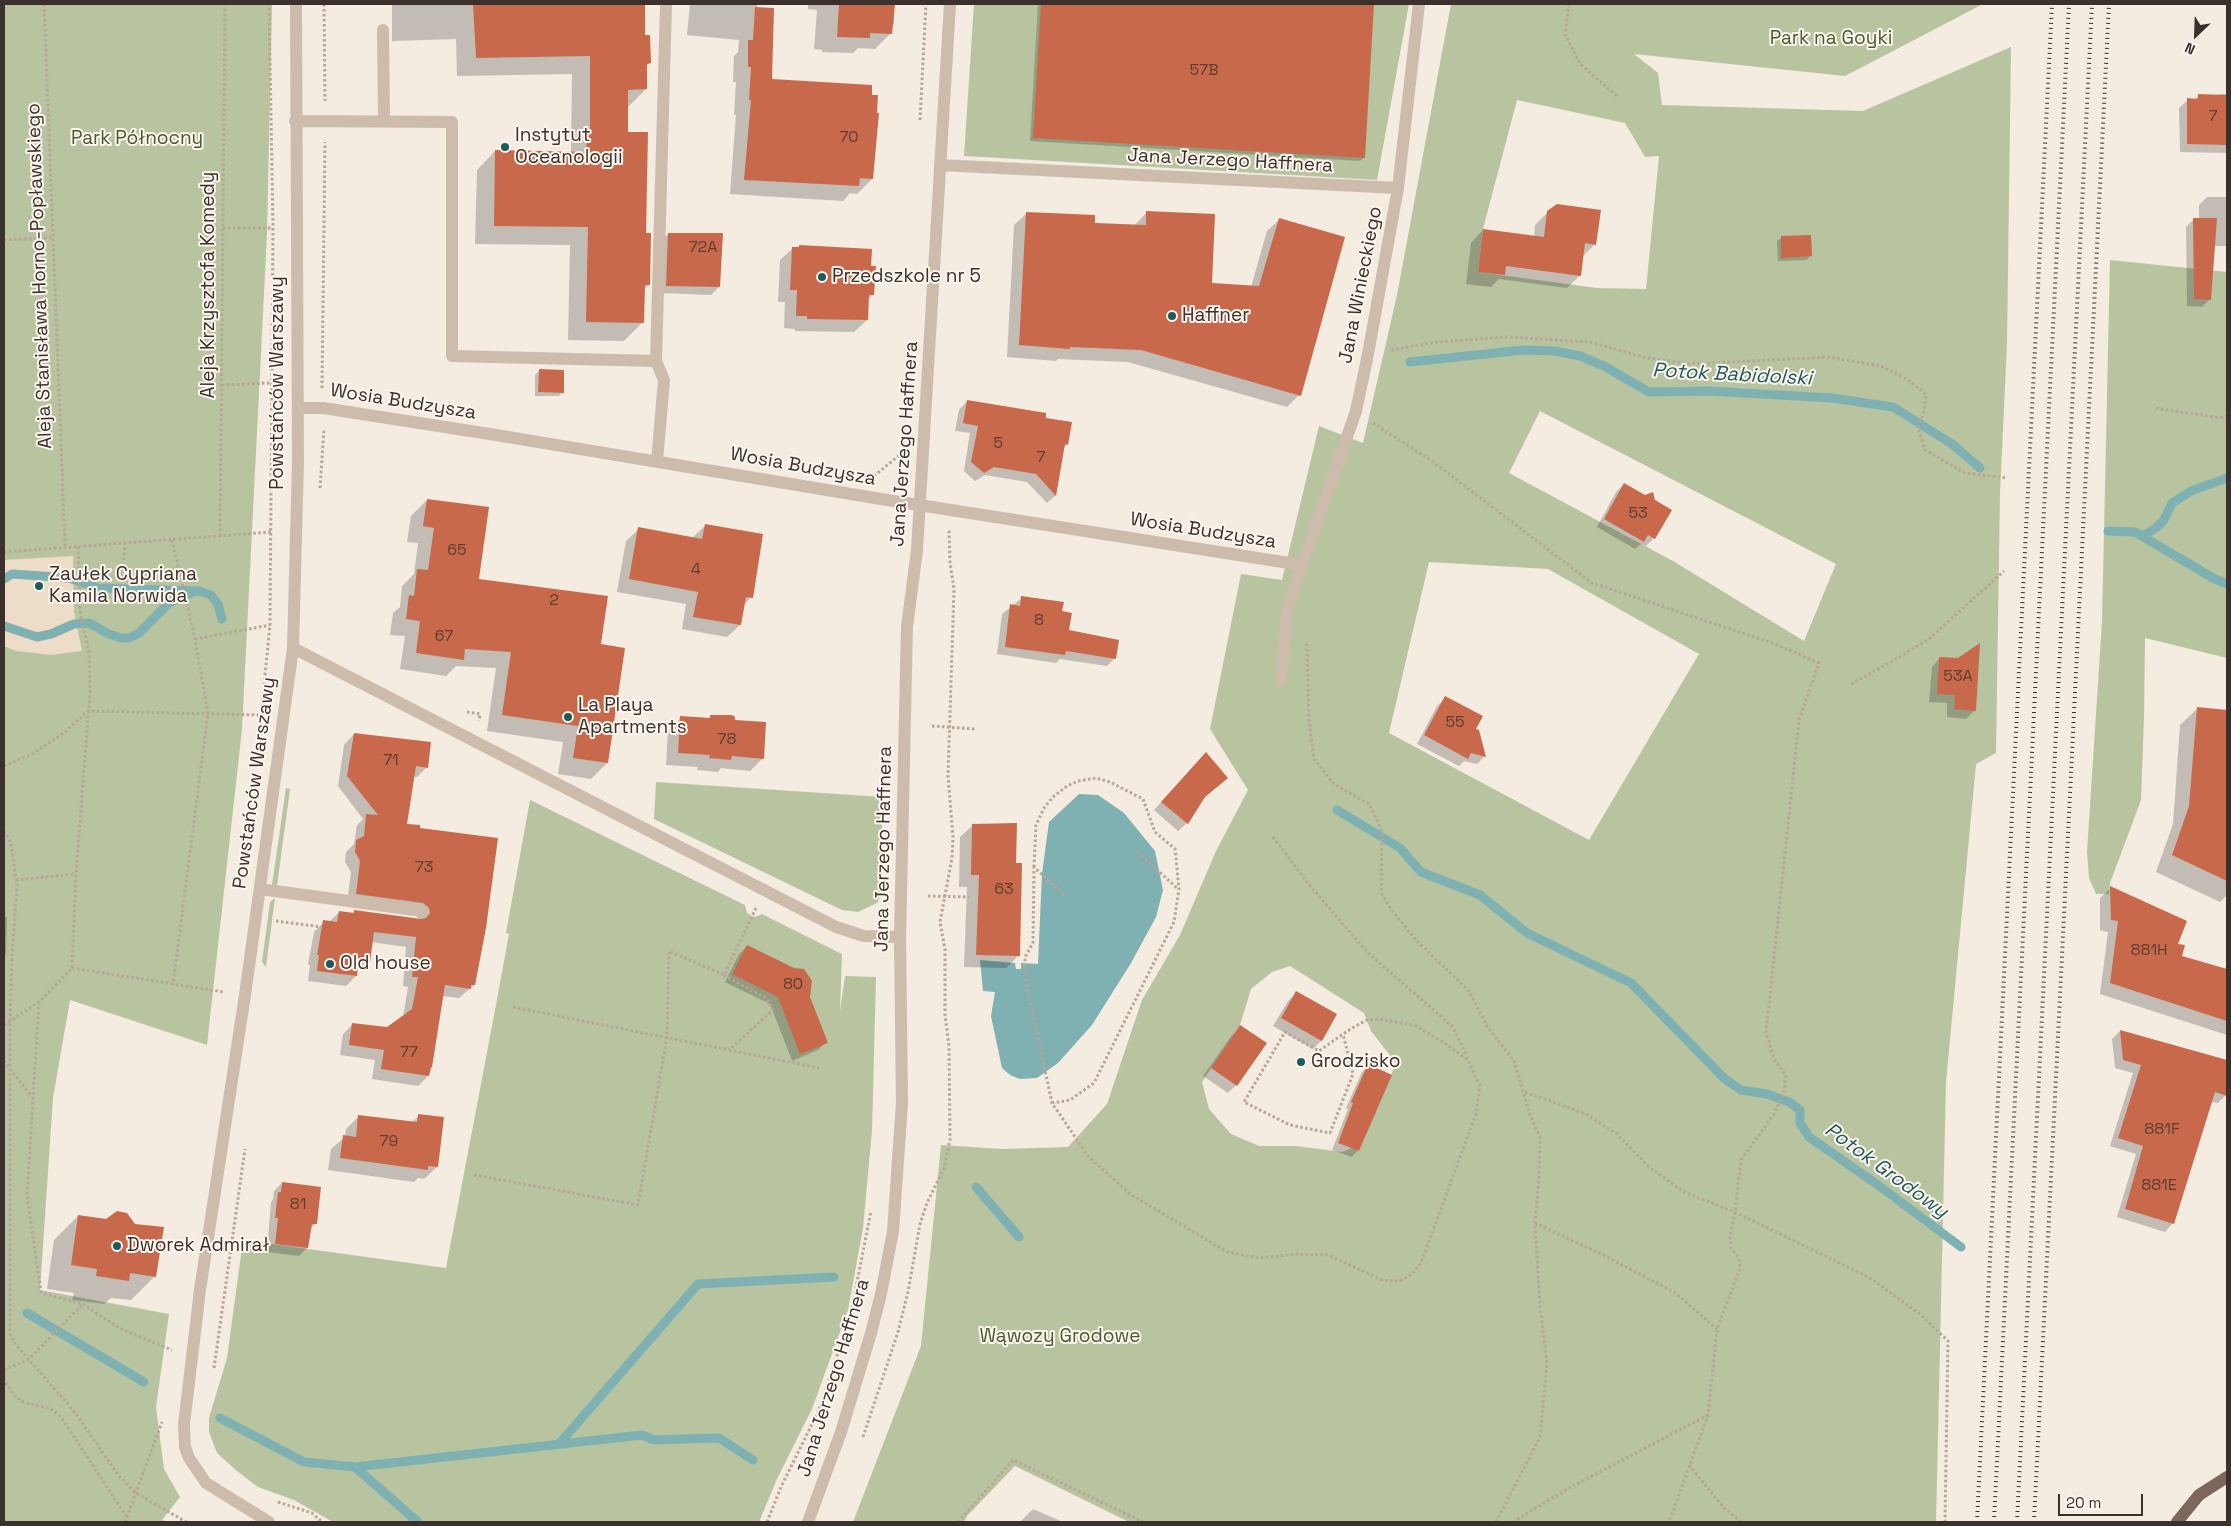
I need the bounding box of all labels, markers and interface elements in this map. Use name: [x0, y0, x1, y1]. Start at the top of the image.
north arrow: [2171, 10, 2221, 60]
park label: Park na Goyki: [1770, 28, 1892, 50]
text: N: [2182, 39, 2198, 59]
house number: 57B: [1190, 61, 1218, 81]
street label: Aleja Stanisława Horno-Popławskiego: [23, 103, 57, 449]
house number: 7: [2208, 107, 2218, 127]
place label: Instytut Oceanologii: [515, 125, 623, 169]
park label: Park Północny: [71, 128, 203, 150]
house number: 70: [839, 128, 859, 148]
marker: Instytut Oceanologii: [499, 141, 511, 153]
street label: Jana Jerzego Haffnera: [1127, 144, 1333, 178]
street label: Aleja Krzysztofa Komedy: [198, 172, 220, 398]
street label: Jana Winieckiego: [1335, 205, 1387, 365]
house number: 72A: [689, 238, 717, 258]
place label: Przedszkole nr 5: [832, 266, 981, 288]
marker: Przedszkole nr 5: [816, 271, 828, 283]
street label: Powstańców Warszawy: [267, 276, 289, 490]
place label: Haffner: [1182, 305, 1249, 327]
marker: Haffner: [1166, 310, 1178, 322]
street label: Jana Jerzego Haffnera: [886, 340, 924, 548]
water label: Potok Babidolski: [1652, 359, 1812, 391]
street label: Wosia Budzysza: [328, 379, 478, 425]
house number: 5: [993, 434, 1003, 454]
street label: Wosia Budzysza: [728, 443, 878, 491]
house number: 7: [1036, 448, 1046, 468]
house number: 53: [1628, 504, 1648, 524]
street label: Wosia Budzysza: [1128, 508, 1278, 554]
house number: 65: [447, 541, 467, 561]
house number: 4: [691, 560, 701, 580]
place label: Zaułek Cypriana Kamila Norwida: [49, 564, 197, 608]
marker: Zaułek Cypriana Kamila Norwida: [33, 580, 45, 592]
house number: 2: [549, 591, 559, 611]
house number: 8: [1034, 611, 1044, 631]
house number: 67: [435, 627, 453, 647]
house number: 53A: [1943, 667, 1973, 687]
street label: Powstańców Warszawy: [229, 676, 281, 890]
place label: La Playa Apartments: [578, 695, 687, 739]
marker: La Playa Apartments: [562, 711, 574, 723]
house number: 55: [1445, 713, 1465, 733]
house number: 78: [718, 730, 736, 750]
street label: Jana Jerzego Haffnera: [871, 746, 897, 952]
house number: 71: [383, 751, 399, 771]
house number: 73: [415, 858, 433, 878]
house number: 63: [994, 880, 1014, 900]
house number: 881H: [2130, 941, 2168, 961]
place label: Old house: [340, 953, 431, 975]
marker: Old house: [324, 958, 336, 970]
house number: 80: [783, 975, 803, 995]
house number: 77: [400, 1043, 418, 1063]
place label: Grodzisko: [1311, 1051, 1400, 1073]
marker: Grodzisko: [1295, 1056, 1307, 1068]
water label: Potok Grodowy: [1820, 1118, 1952, 1224]
house number: 881F: [2144, 1120, 2180, 1140]
house number: 79: [380, 1132, 398, 1152]
house number: 881E: [2141, 1176, 2177, 1196]
house number: 81: [290, 1195, 306, 1215]
place label: Dworek Admirał: [127, 1235, 269, 1257]
marker: Dworek Admirał: [111, 1240, 123, 1252]
street label: Jana Jerzego Haffnera: [793, 1276, 875, 1480]
park label: Wąwozy Grodowe: [979, 1326, 1141, 1348]
scale bar: [2061, 1484, 2146, 1516]
text: 20 m: [2066, 1493, 2101, 1512]

